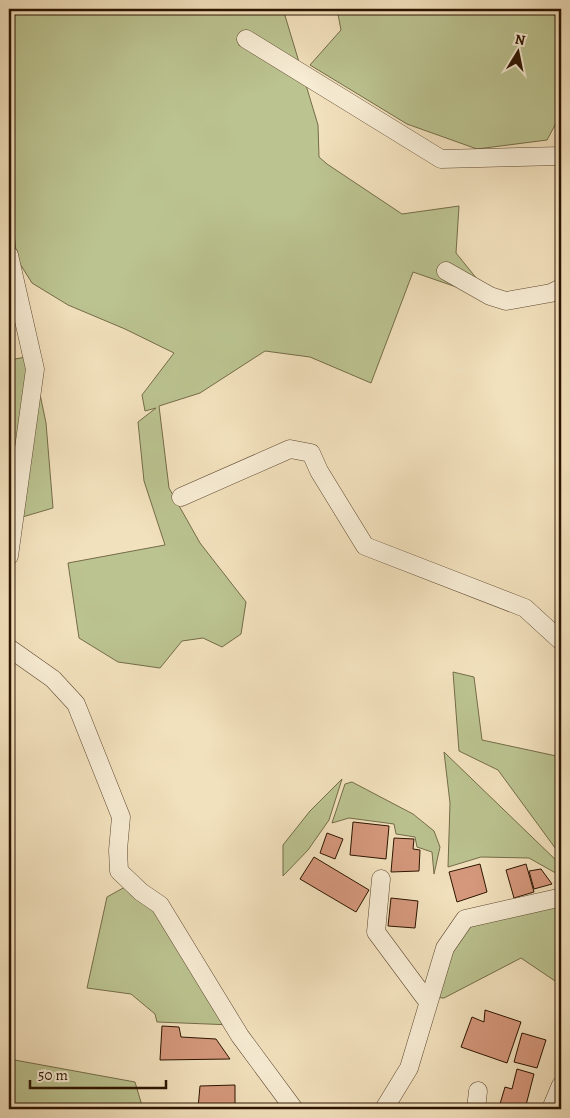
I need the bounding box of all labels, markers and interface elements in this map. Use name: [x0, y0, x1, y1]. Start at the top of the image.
north arrow: [492, 28, 542, 78]
text: N: [513, 29, 527, 50]
scale bar: [30, 1058, 166, 1090]
text: 50 m: [38, 1065, 68, 1085]

